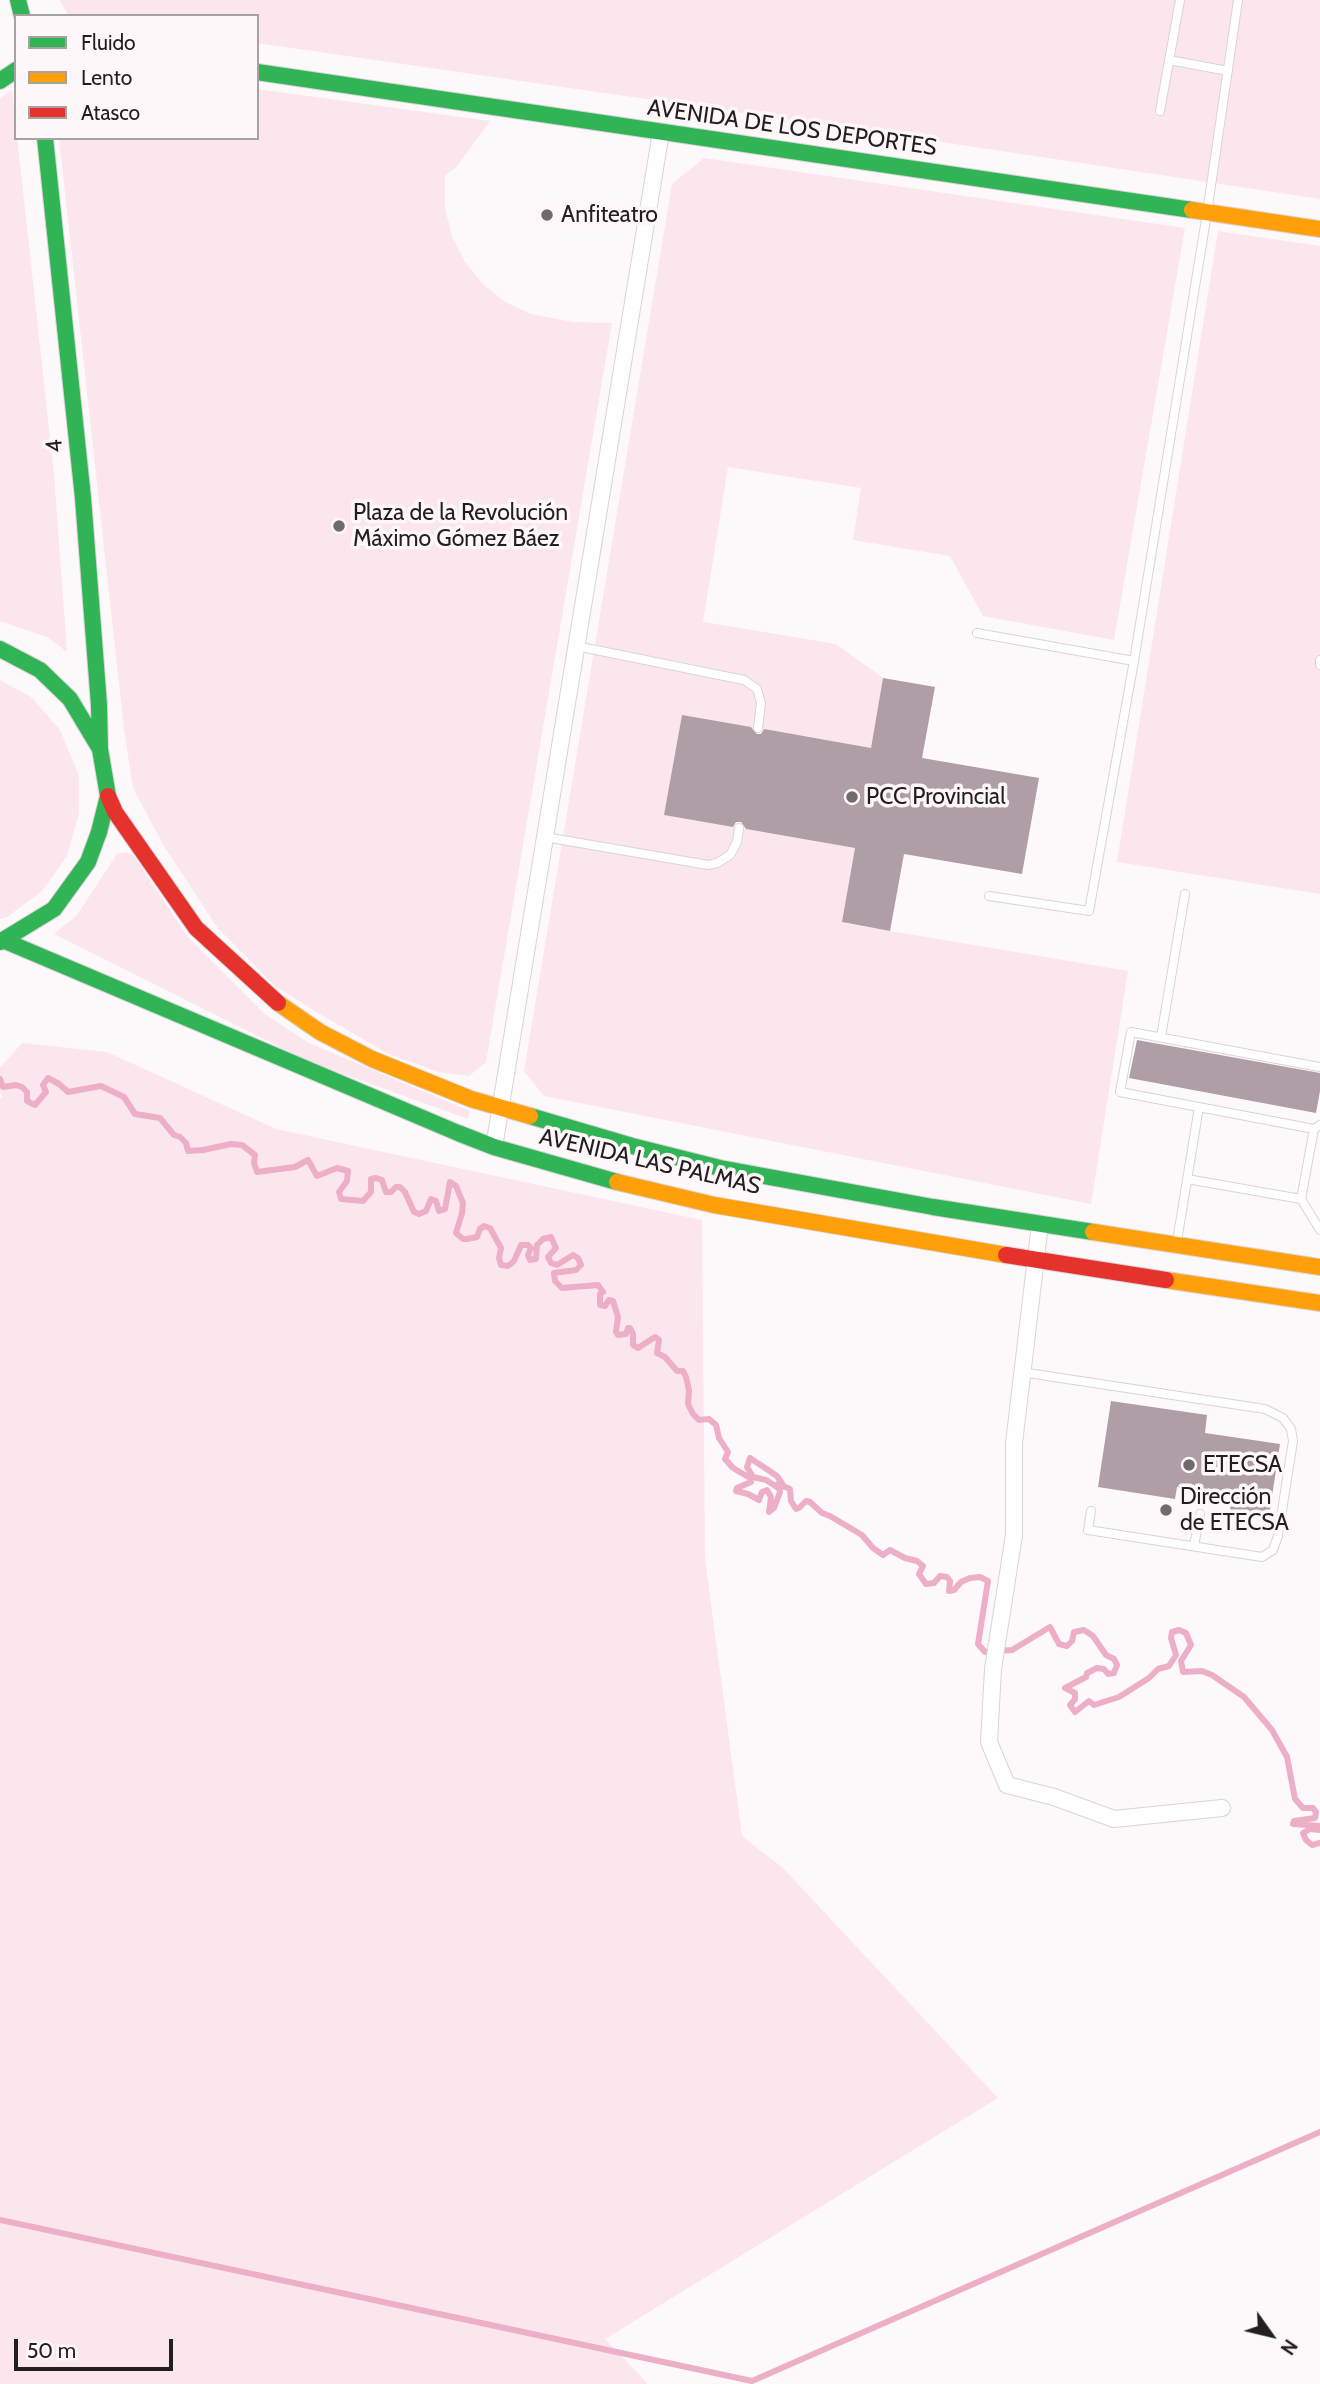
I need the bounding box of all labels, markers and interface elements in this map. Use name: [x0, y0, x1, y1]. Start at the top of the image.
legend: [14, 14, 259, 140]
text: Fluido: [81, 30, 136, 55]
text: Lento: [81, 65, 132, 90]
street label: AVENIDA DE LOS DEPORTES: [646, 94, 938, 162]
text: Atasco: [81, 100, 140, 125]
place label: Anfiteatro: [561, 201, 658, 229]
marker: Anfiteatro: [539, 207, 555, 223]
street label: 4: [41, 438, 69, 454]
place label: Plaza de la Revolución Máximo Gómez Báez: [353, 499, 568, 553]
marker: Plaza de la Revolución Máximo Gómez Báez: [331, 518, 347, 534]
place label: PCC Provincial: [866, 783, 1006, 811]
marker: PCC Provincial: [844, 789, 860, 805]
street label: AVENIDA LAS PALMAS: [537, 1123, 763, 1201]
place label: ETECSA: [1203, 1451, 1282, 1479]
marker: ETECSA: [1181, 1457, 1197, 1473]
place label: Dirección de ETECSA: [1180, 1483, 1289, 1537]
marker: Dirección de ETECSA: [1158, 1502, 1174, 1518]
north arrow: [1236, 2300, 1306, 2370]
scale bar: [18, 2324, 177, 2368]
text: N: [1276, 2335, 1302, 2359]
text: 50 m: [27, 2338, 76, 2363]

